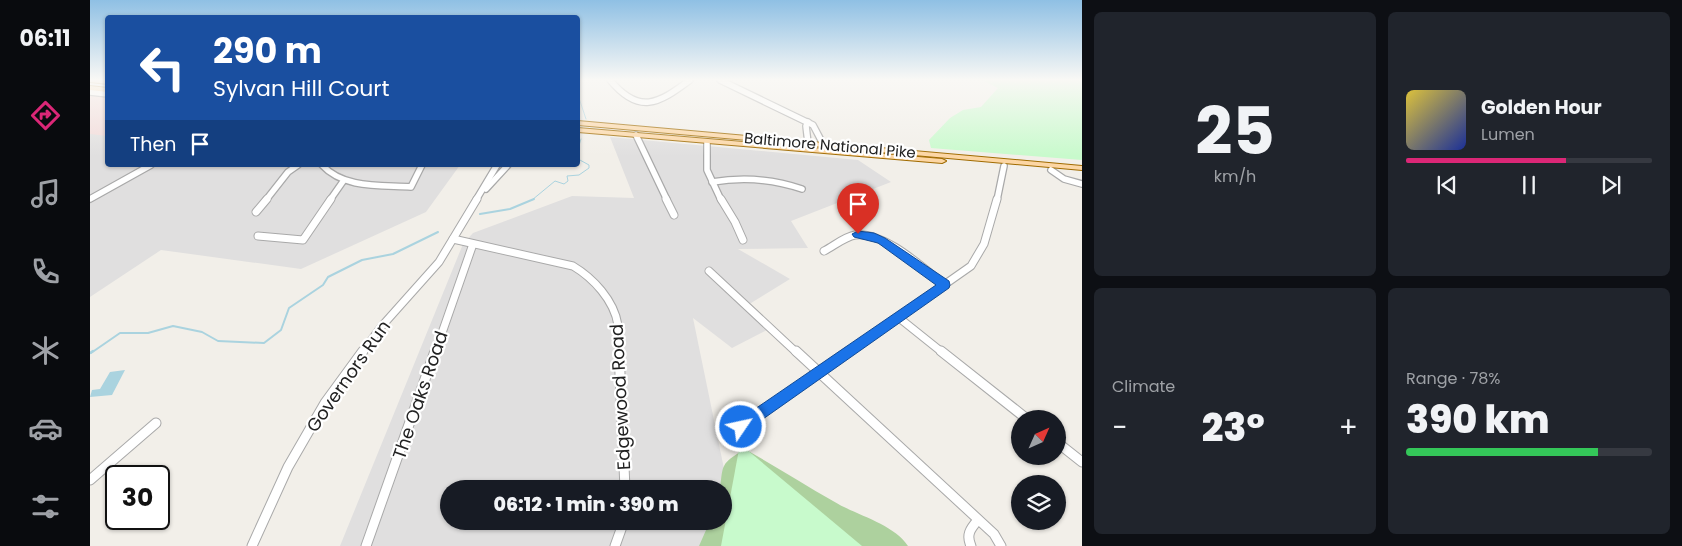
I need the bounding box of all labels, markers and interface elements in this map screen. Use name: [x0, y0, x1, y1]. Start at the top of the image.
text: 06:11: [19, 23, 71, 54]
text: 290 m: [213, 26, 322, 75]
icon: left: [130, 35, 195, 100]
text: Sylvan Hill Court: [213, 73, 390, 104]
text: 25: [1195, 86, 1275, 177]
text: Golden Hour: [1481, 94, 1602, 121]
icon: directions: [28, 98, 63, 133]
text: Lumen: [1481, 123, 1535, 146]
street label: Baltimore National Pike: [743, 127, 917, 163]
icon: arrive: [186, 130, 214, 158]
text: Then: [130, 131, 176, 158]
text: km/h: [1214, 165, 1256, 188]
icon: previous: [1433, 171, 1461, 199]
icon: pause: [1515, 171, 1543, 199]
icon: next: [1597, 171, 1625, 199]
icon: music: [28, 176, 63, 211]
pin: [837, 183, 879, 234]
icon: arrive: [844, 190, 872, 218]
icon: phone: [28, 254, 63, 289]
street label: Governors Run: [300, 315, 396, 437]
street label: Edgewood Road: [604, 323, 636, 471]
street label: The Oaks Road: [386, 328, 454, 462]
icon: climate: [28, 333, 63, 368]
text: Range · 78%: [1406, 367, 1500, 390]
text: Climate: [1112, 375, 1175, 398]
text: 390 km: [1406, 393, 1550, 446]
position arrow: [714, 400, 766, 452]
text: 23°: [1202, 401, 1265, 454]
text: −: [1112, 408, 1127, 447]
text: +: [1339, 408, 1358, 447]
north arrow: [1011, 410, 1066, 465]
map controls: [1011, 410, 1066, 530]
icon: car: [28, 411, 63, 446]
speed limit sign: 30: [105, 465, 170, 530]
button: layers: [1011, 475, 1066, 530]
icon: filters: [28, 489, 63, 524]
text: 06:12 · 1 min · 390 m: [494, 491, 678, 518]

